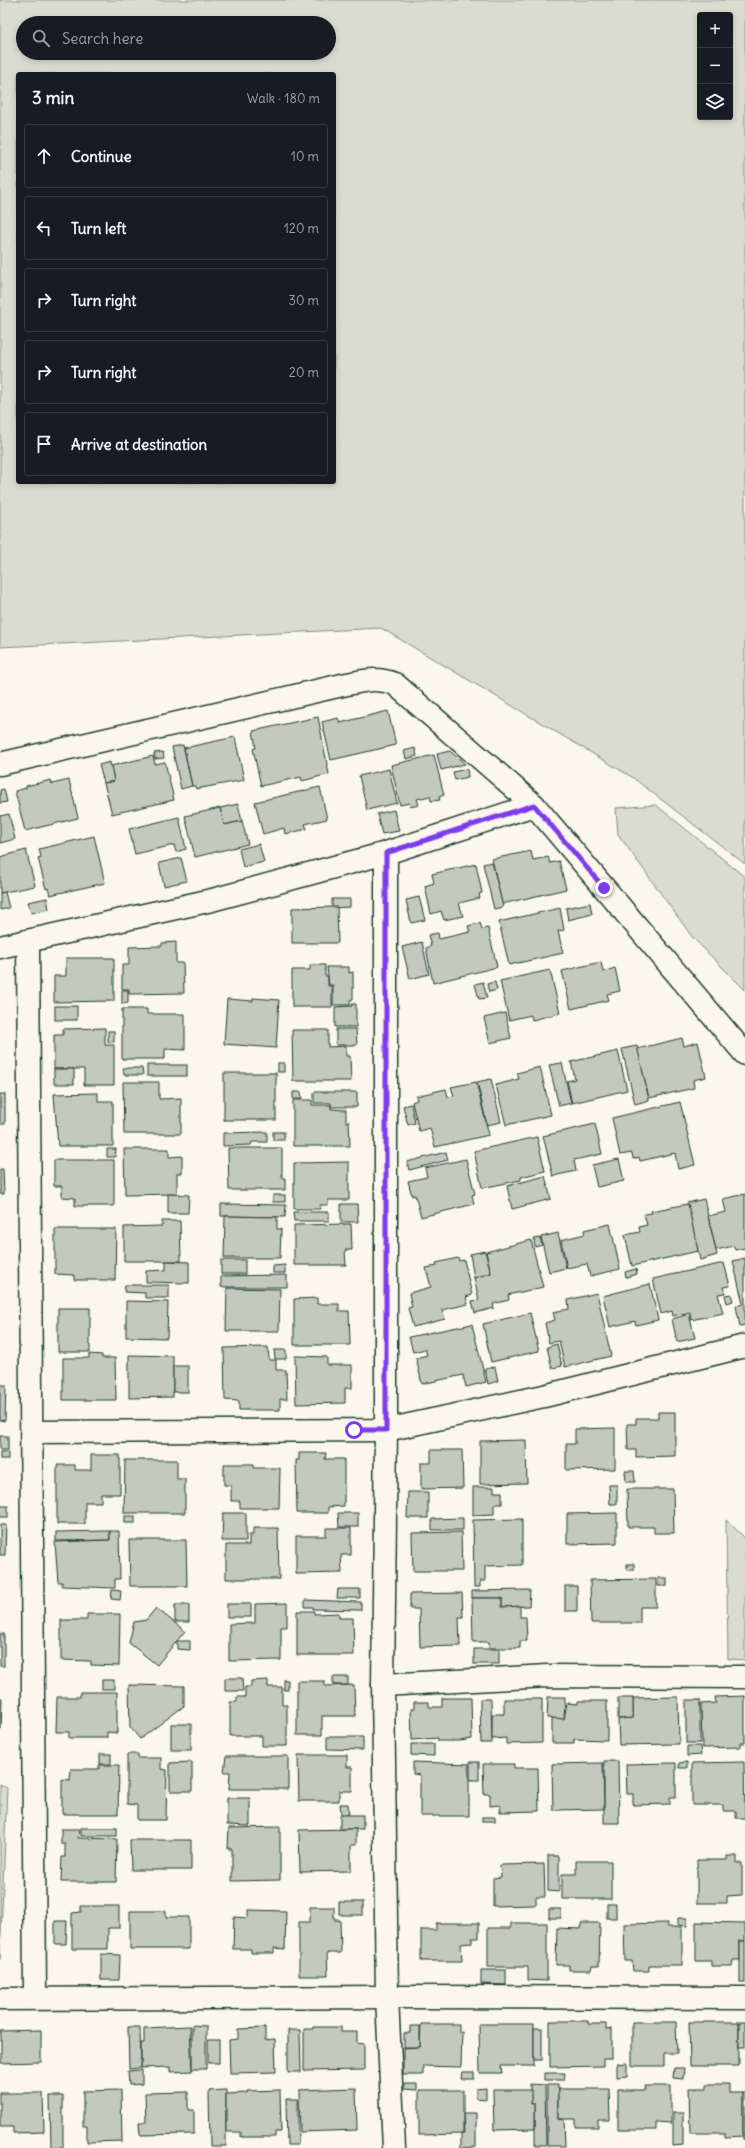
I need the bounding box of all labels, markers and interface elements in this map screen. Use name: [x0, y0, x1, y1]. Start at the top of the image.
map controls: [697, 12, 733, 120]
button: +: [697, 12, 733, 48]
search box: [16, 16, 336, 60]
icon: search: [30, 27, 52, 49]
text: Search here: [62, 29, 143, 48]
button: −: [697, 48, 733, 84]
button: layers: [697, 84, 733, 120]
text: 3 min: [32, 87, 74, 109]
text: Walk · 180 m: [247, 90, 320, 107]
icon: ahead: [33, 145, 55, 167]
text: Continue: [71, 147, 132, 166]
text: 10 m: [291, 148, 319, 165]
icon: left: [33, 217, 55, 239]
text: Turn left: [71, 219, 126, 238]
text: 120 m: [284, 220, 319, 237]
icon: right: [33, 289, 55, 311]
text: Turn right: [71, 291, 136, 310]
text: 30 m: [289, 292, 319, 309]
icon: right: [33, 361, 55, 383]
text: Turn right: [71, 363, 136, 382]
text: 20 m: [289, 364, 319, 381]
icon: arrive: [33, 433, 55, 455]
text: Arrive at destination: [71, 435, 207, 454]
route end: [595, 879, 613, 897]
route start: [345, 1421, 363, 1439]

